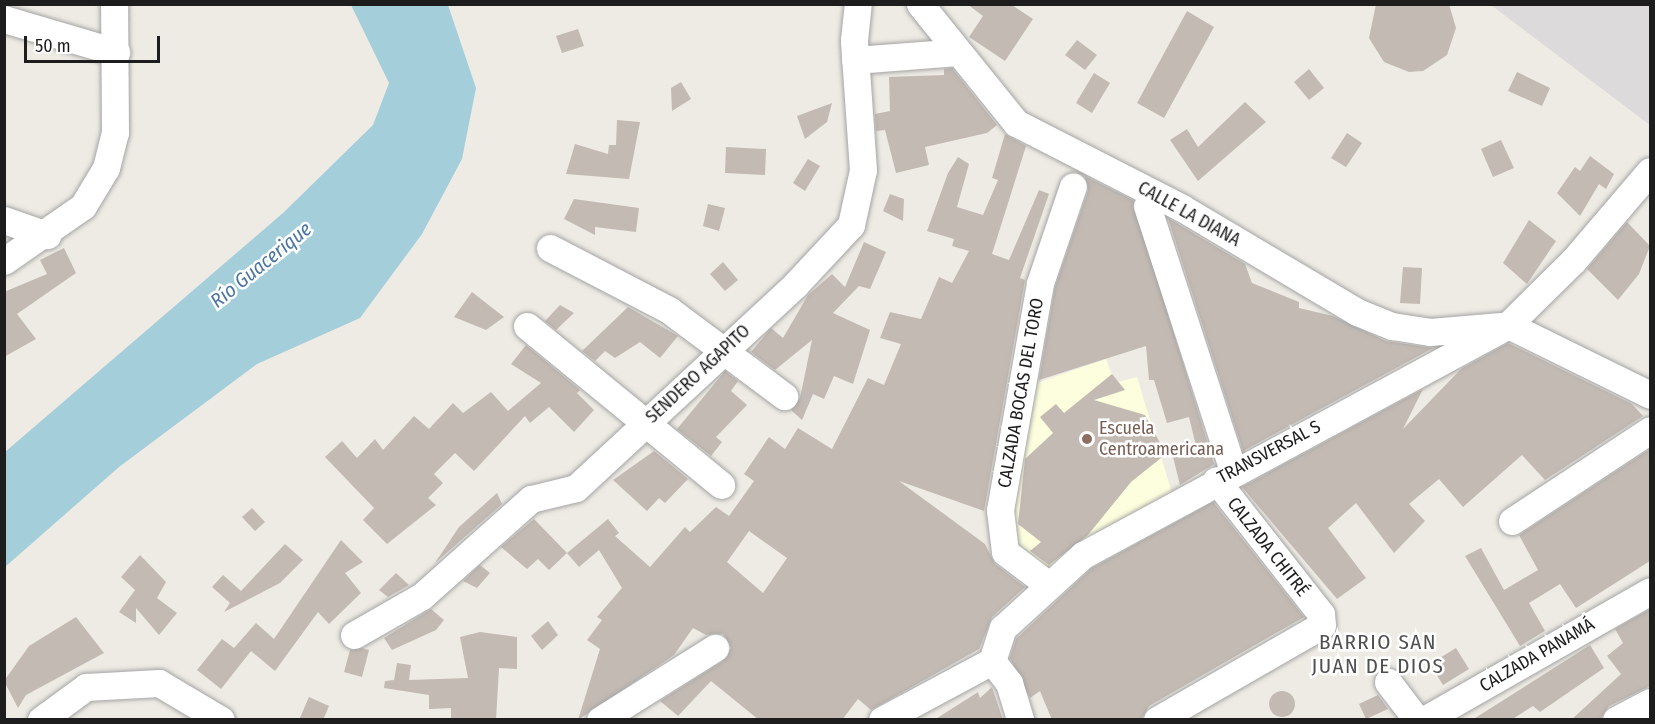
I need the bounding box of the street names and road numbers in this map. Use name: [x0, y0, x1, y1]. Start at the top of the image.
street label: CALLE LA DIANA: [1134, 177, 1244, 251]
street label: CALZADA BOCAS DEL TORO: [994, 296, 1048, 490]
street label: SENDERO AGAPITO: [641, 320, 755, 428]
street label: TRANSVERSAL S: [1214, 416, 1324, 488]
street label: CALZADA CHITRÉ: [1223, 493, 1313, 601]
street label: CALZADA PANAMÁ: [1476, 613, 1598, 697]

